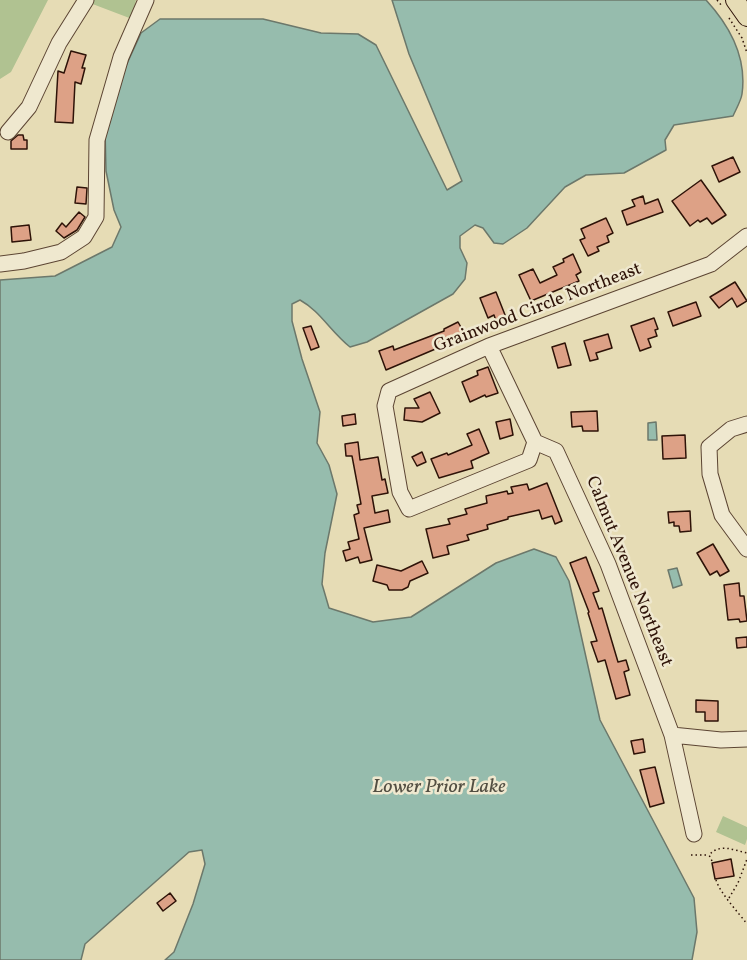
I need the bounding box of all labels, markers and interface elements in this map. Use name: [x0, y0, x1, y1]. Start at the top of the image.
street label: Grainwood Circle Northeast: [431, 259, 645, 359]
street label: Calmut Avenue Northeast: [580, 474, 676, 670]
water label: Lower Prior Lake: [372, 776, 506, 800]

